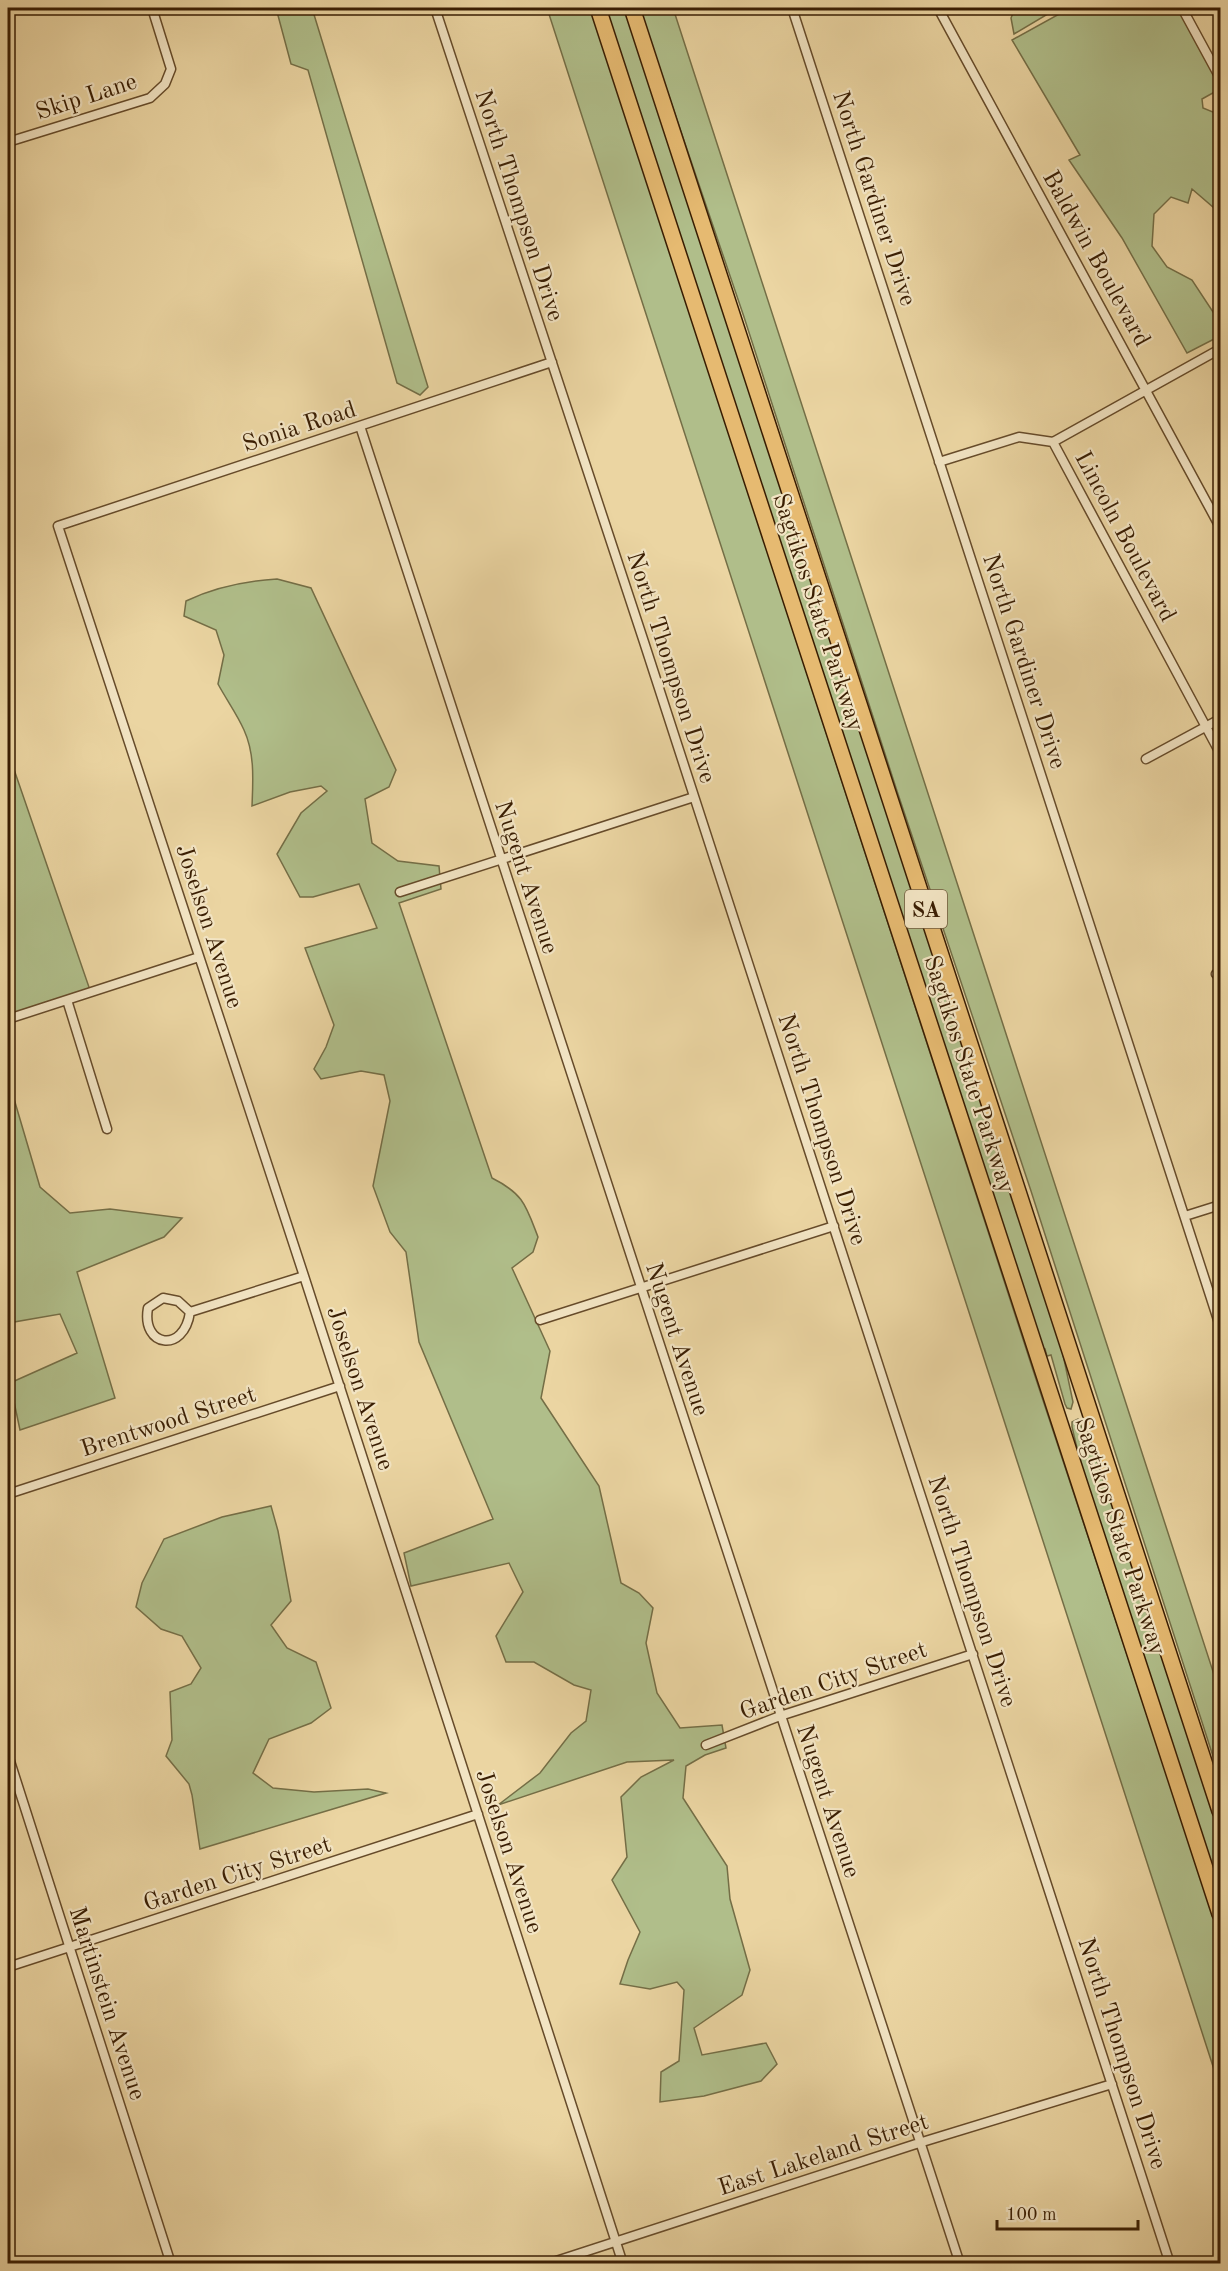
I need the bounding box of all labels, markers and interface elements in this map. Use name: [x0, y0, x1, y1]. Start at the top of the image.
street label: Skip Lane: [33, 70, 140, 126]
street label: North Thompson Drive: [469, 87, 567, 324]
street label: North Gardiner Drive: [827, 88, 919, 309]
street label: Baldwin Boulevard: [1037, 167, 1154, 351]
street label: Sonia Road: [240, 398, 360, 458]
street label: Lincoln Boulevard: [1069, 448, 1179, 626]
street label: Sagtikos State Parkway: [767, 491, 867, 735]
street label: North Thompson Drive: [621, 549, 719, 786]
street label: North Gardiner Drive: [977, 551, 1069, 772]
street label: Nugent Avenue: [489, 798, 561, 957]
street label: Joselson Avenue: [170, 842, 246, 1012]
road number: SA: [905, 890, 947, 928]
street label: Sagtikos State Parkway: [918, 953, 1018, 1197]
street label: North Thompson Drive: [772, 1011, 870, 1248]
street label: Nugent Avenue: [640, 1260, 712, 1419]
street label: Joselson Avenue: [321, 1304, 397, 1474]
street label: Brentwood Street: [78, 1383, 259, 1463]
street label: Sagtikos State Parkway: [1069, 1415, 1169, 1659]
street label: North Thompson Drive: [922, 1473, 1020, 1710]
street label: Garden City Street: [737, 1639, 930, 1725]
street label: Nugent Avenue: [791, 1722, 863, 1881]
street label: Joselson Avenue: [470, 1767, 546, 1937]
street label: Garden City Street: [141, 1833, 335, 1917]
street label: Martinstein Avenue: [63, 1904, 149, 2103]
street label: North Thompson Drive: [1072, 1935, 1170, 2172]
street label: East Lakeland Street: [716, 2111, 932, 2201]
scale bar: [997, 2193, 1138, 2231]
text: 100 m: [1006, 2206, 1057, 2224]

